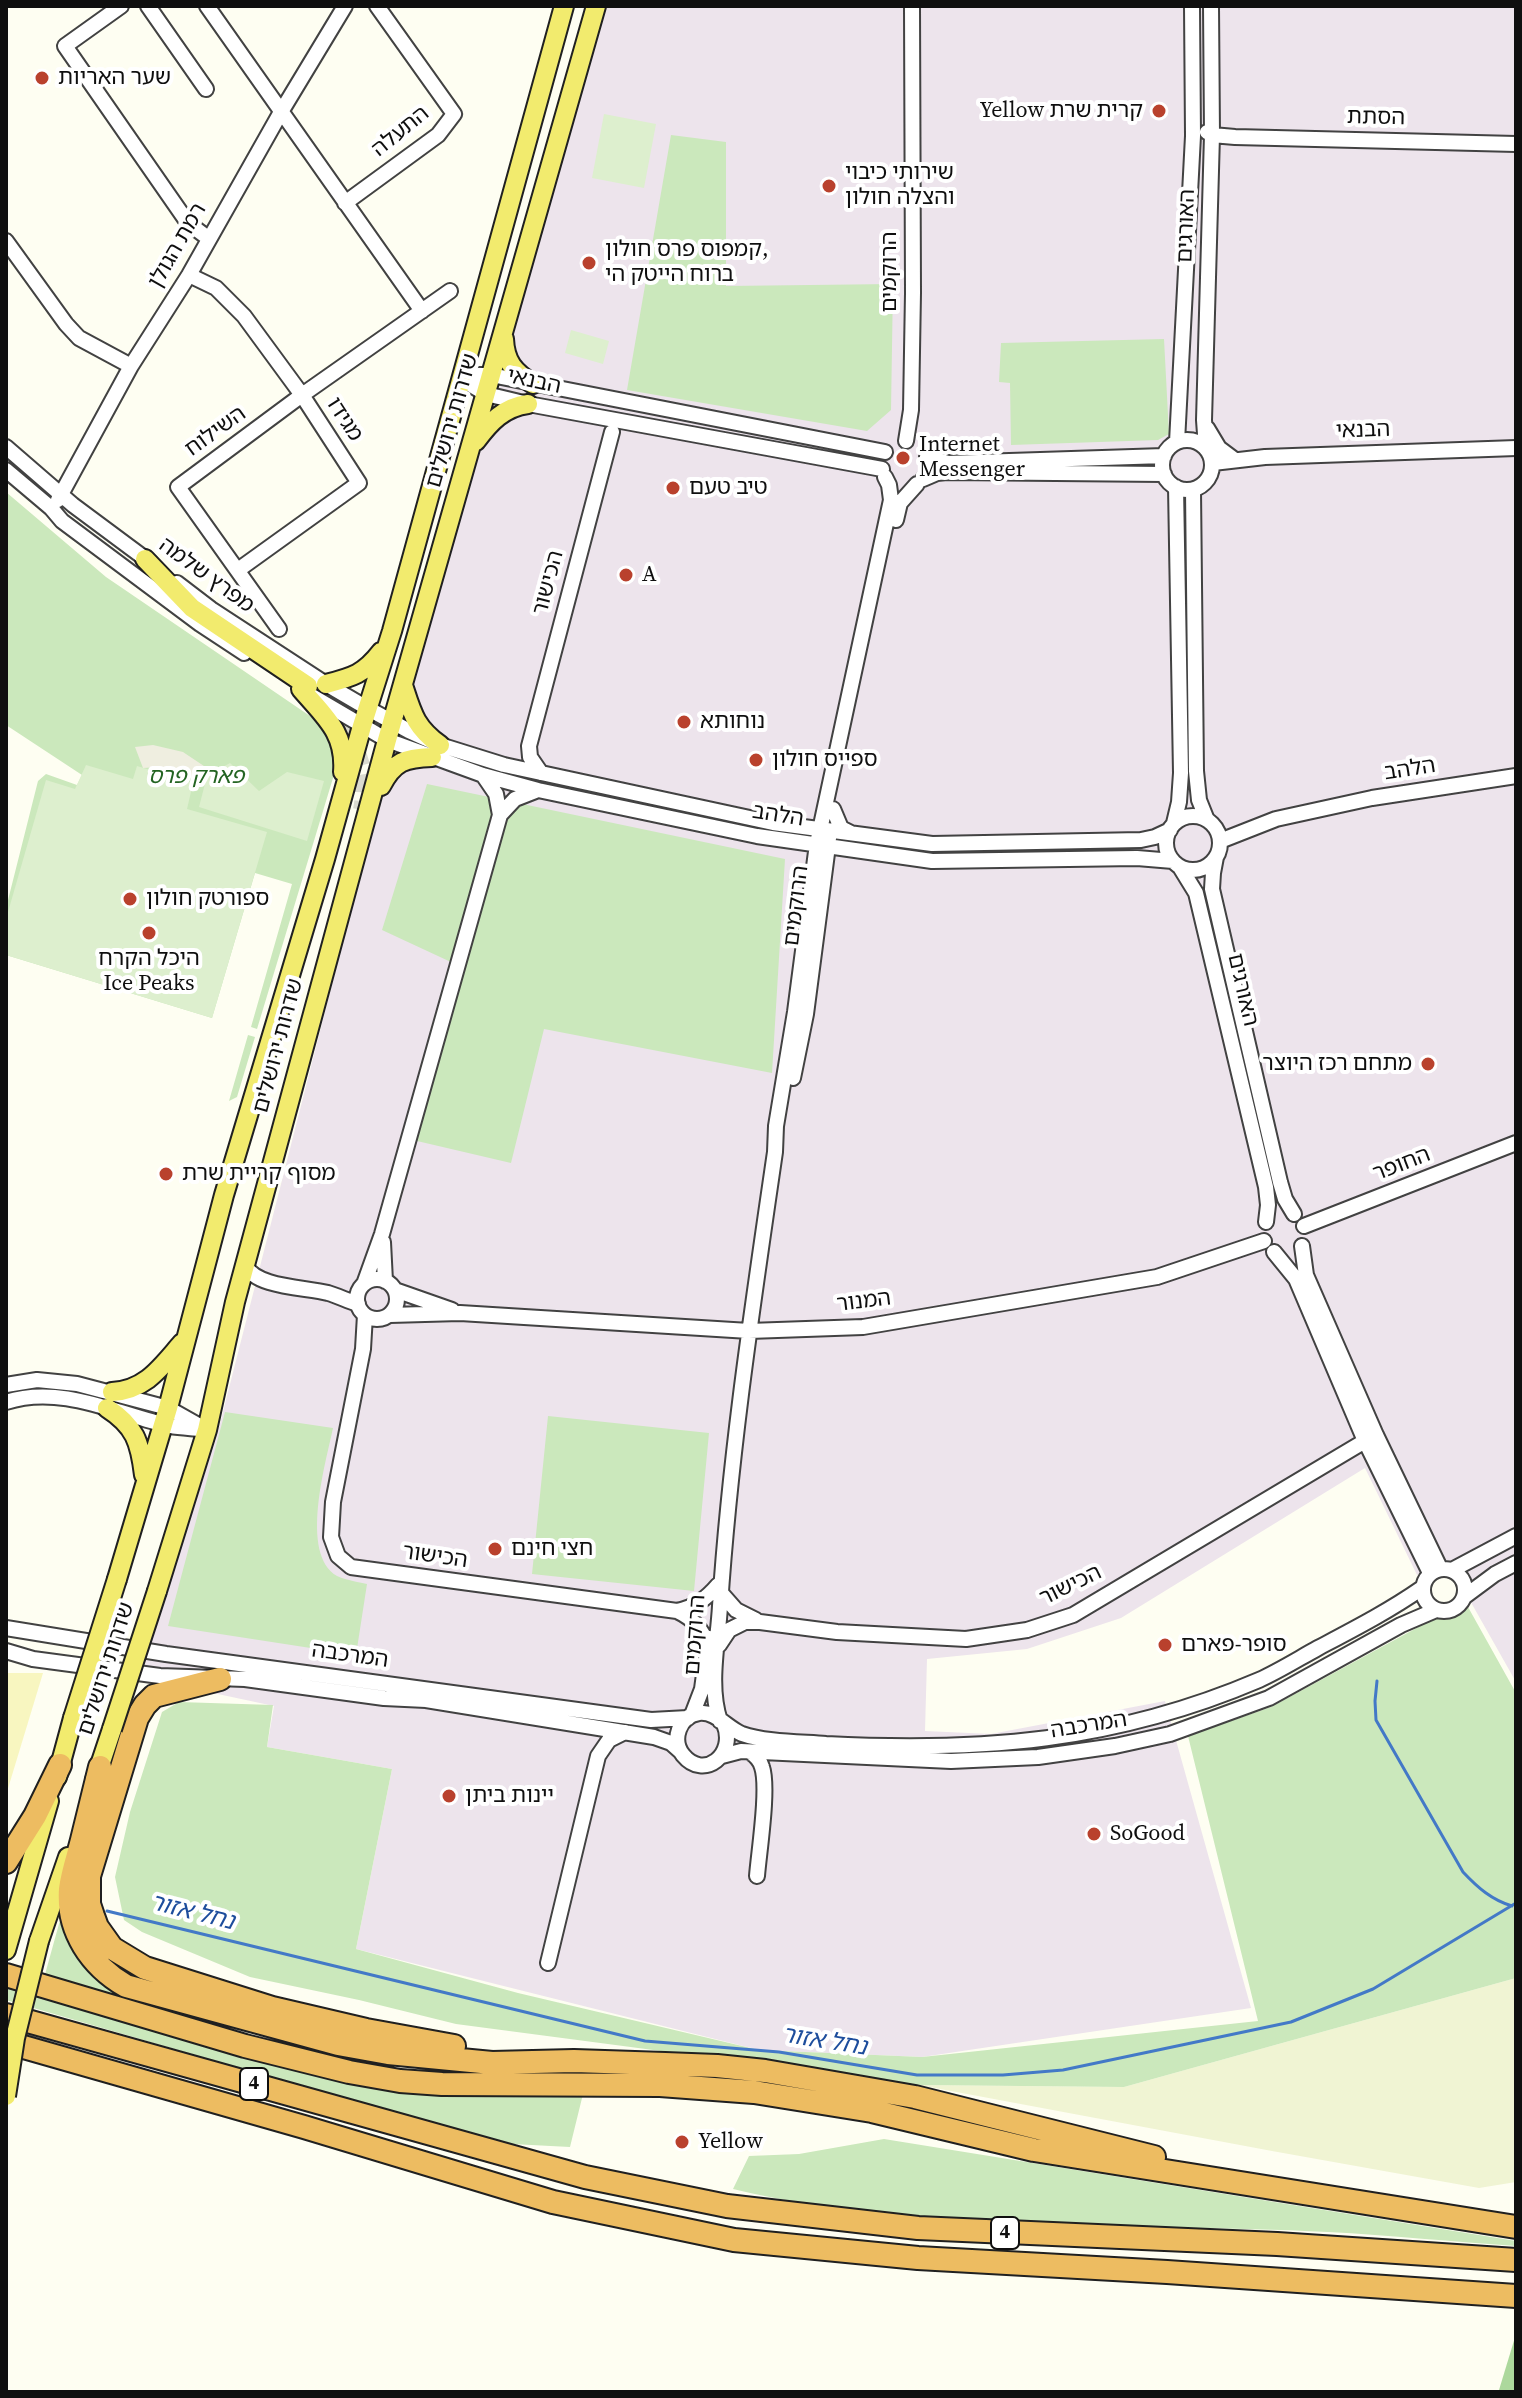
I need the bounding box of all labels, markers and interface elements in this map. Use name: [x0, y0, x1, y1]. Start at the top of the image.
place label: שער האריות: [58, 65, 171, 91]
marker: שער האריות: [33, 69, 51, 87]
place label: Yellow קרית שרת: [979, 98, 1143, 124]
street label: התעלה: [367, 101, 435, 163]
marker: Yellow קרית שרת: [1150, 102, 1168, 120]
street label: הסתת: [1347, 104, 1405, 132]
place label: שירותי כיבוי והצלה חולון: [845, 160, 955, 212]
marker: שירותי כיבוי והצלה חולון: [820, 177, 838, 195]
street label: האורגים: [1173, 189, 1201, 263]
street label: רמת הגולן: [143, 199, 213, 293]
street label: הרוקמים: [877, 231, 903, 313]
place label: קמפוס פרס חולון, ברוח הייטק הי: [605, 237, 769, 288]
marker: קמפוס פרס חולון, ברוח הייטק הי: [580, 254, 598, 272]
street label: שדרות ירושלים: [421, 351, 485, 491]
street label: הבנאי: [505, 363, 563, 401]
street label: מגידו: [320, 393, 368, 447]
street label: השילוח: [180, 401, 252, 463]
street label: הבנאי: [1335, 417, 1391, 445]
place label: Internet Messenger: [919, 432, 1025, 484]
marker: Internet Messenger: [894, 449, 912, 467]
place label: טיב טעם: [689, 475, 768, 501]
marker: טיב טעם: [664, 479, 682, 497]
street label: מפרץ שלמה: [153, 533, 259, 619]
street label: הכישור: [528, 548, 570, 618]
place label: A: [642, 562, 657, 588]
marker: A: [617, 566, 635, 584]
place label: נוחותא: [700, 709, 765, 735]
marker: נוחותא: [675, 713, 693, 731]
place label: ספייס חולון: [772, 747, 878, 773]
marker: ספייס חולון: [747, 751, 765, 769]
street label: הלהב: [1382, 753, 1438, 787]
park label: פארק פרס: [148, 764, 244, 790]
street label: הלהב: [750, 799, 806, 833]
street label: הרוקמים: [779, 864, 815, 948]
place label: ספורטק חולון: [146, 886, 270, 912]
marker: ספורטק חולון: [121, 890, 139, 908]
marker: היכל הקרח Ice Peaks: [140, 924, 158, 942]
place label: היכל הקרח Ice Peaks: [98, 946, 200, 998]
street label: האורגים: [1221, 951, 1263, 1029]
street label: שדרות ירושלים: [248, 976, 310, 1116]
place label: מתחם רכז היוצר: [1262, 1051, 1412, 1077]
marker: מתחם רכז היוצר: [1419, 1055, 1437, 1073]
street label: החופר: [1370, 1142, 1434, 1188]
place label: מסוף קריית שרת: [182, 1161, 336, 1187]
marker: מסוף קריית שרת: [157, 1165, 175, 1183]
street label: המנור: [835, 1286, 893, 1318]
place label: חצי חינם: [511, 1536, 593, 1562]
street label: הכישור: [401, 1539, 469, 1575]
marker: חצי חינם: [486, 1540, 504, 1558]
street label: הכישור: [1036, 1560, 1106, 1612]
street label: הרוקמים: [680, 1594, 712, 1676]
street label: שדרות ירושלים: [73, 1599, 141, 1739]
place label: סופר-פארם: [1181, 1632, 1287, 1658]
marker: סופר-פארם: [1156, 1636, 1174, 1654]
street label: המרכבה: [310, 1638, 390, 1674]
street label: המרכבה: [1049, 1707, 1129, 1745]
place label: יינות ביתן: [465, 1783, 554, 1809]
marker: יינות ביתן: [440, 1787, 458, 1805]
place label: SoGood: [1110, 1821, 1185, 1847]
marker: SoGood: [1085, 1825, 1103, 1843]
water label: נחל אזור: [147, 1889, 237, 1937]
water label: נחל אזור: [779, 2021, 869, 2063]
road number: 4: [240, 2068, 268, 2100]
place label: Yellow: [698, 2129, 763, 2155]
marker: Yellow: [673, 2133, 691, 2151]
road number: 4: [991, 2217, 1019, 2249]

